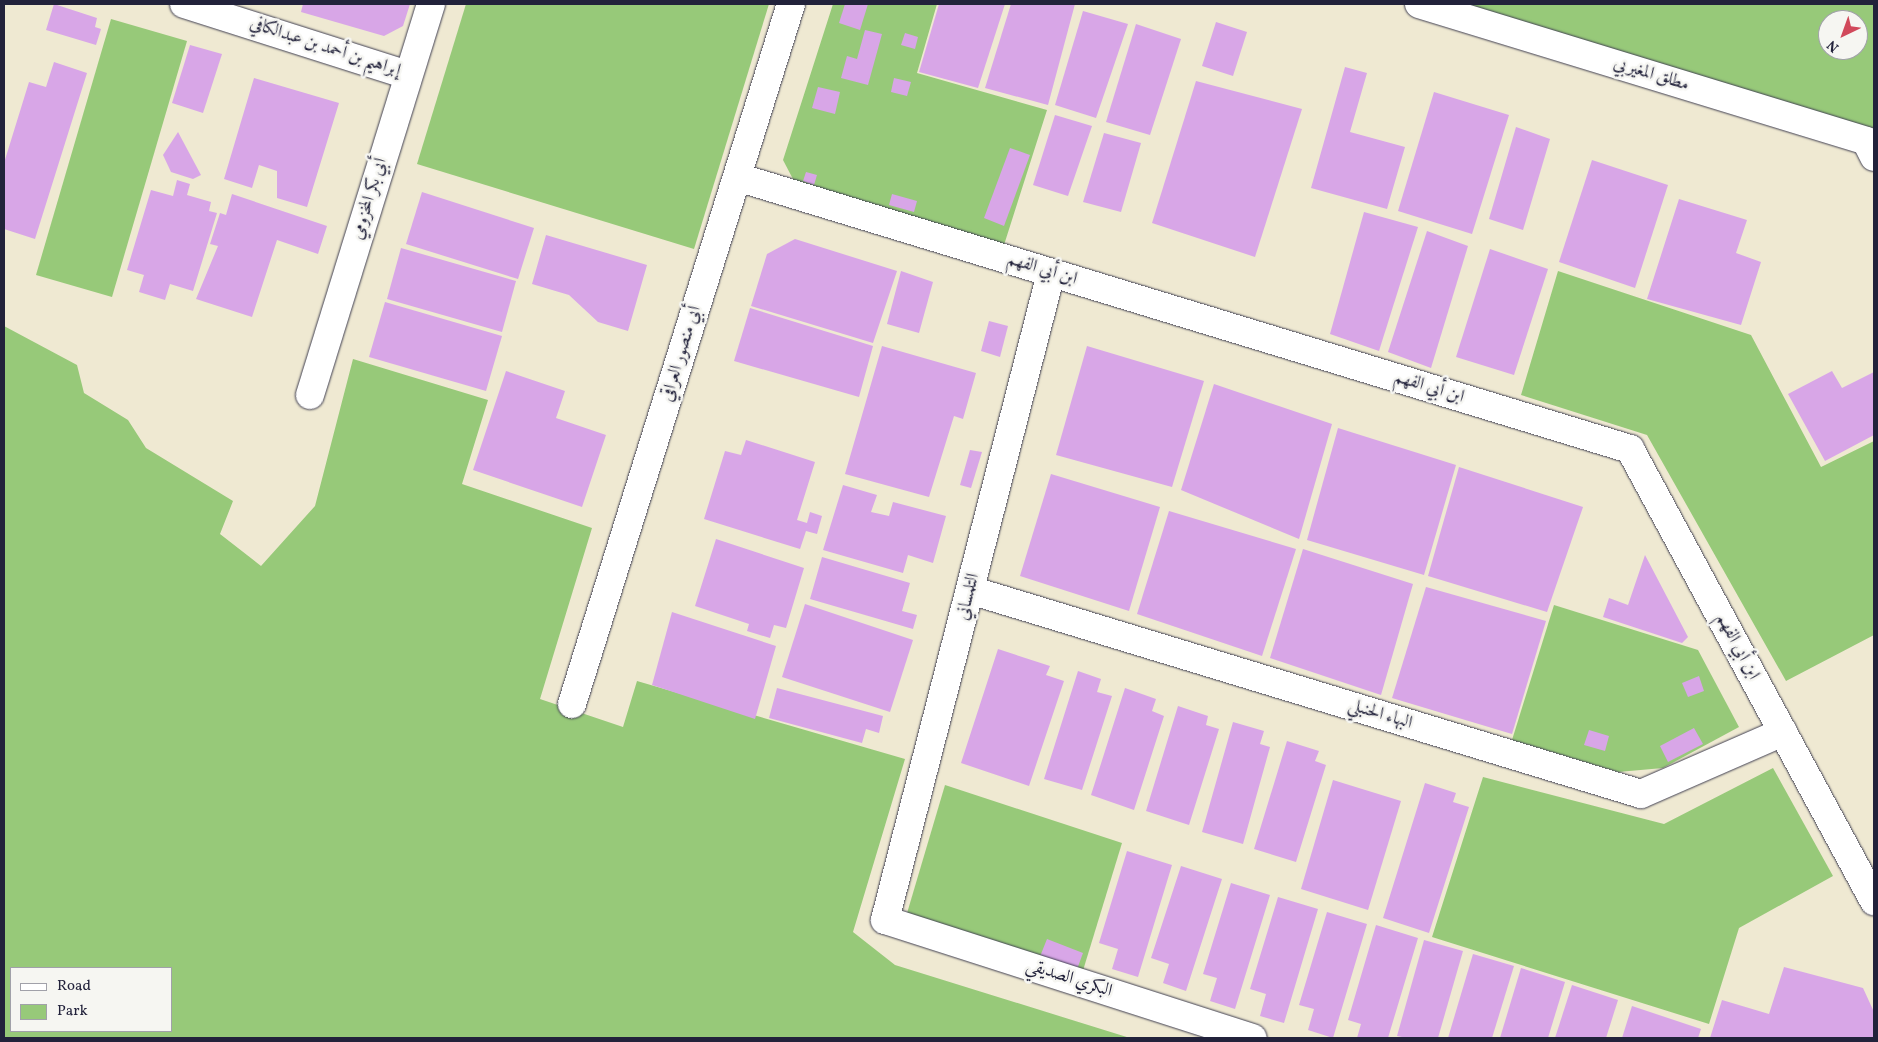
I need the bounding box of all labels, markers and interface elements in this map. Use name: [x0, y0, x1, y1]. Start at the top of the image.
north arrow: [1818, 10, 1868, 60]
street label: إبراهيم بن أحمد بن عبدالكافي: [247, 13, 403, 83]
text: N: [1823, 35, 1843, 56]
street label: مطلق المغيربي: [1611, 53, 1691, 97]
street label: أبي بكر المخزومي: [347, 156, 393, 242]
street label: ابن أبي الفهم: [1004, 249, 1080, 291]
street label: أبي منصور العراقي: [657, 304, 707, 404]
street label: ابن أبي الفهم: [1391, 367, 1467, 409]
street label: التلمساني: [953, 571, 985, 623]
street label: ابن أبي الفهم: [1711, 610, 1763, 684]
street label: البهاء الحنبلي: [1345, 695, 1415, 735]
street label: البكري الصديقي: [1023, 955, 1115, 1003]
legend: [10, 967, 172, 1032]
text: Road: [57, 976, 91, 997]
text: Park: [57, 1001, 88, 1022]

